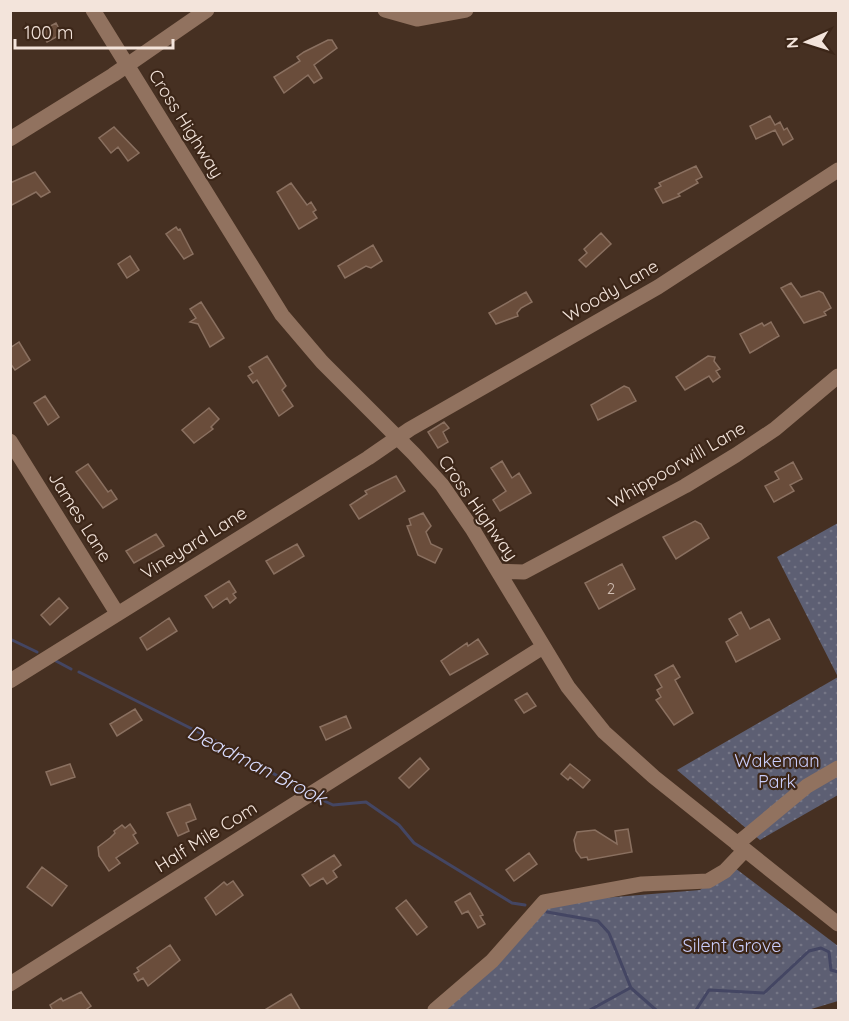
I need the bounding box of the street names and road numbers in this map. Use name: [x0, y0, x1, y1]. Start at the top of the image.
street label: Cross Highway: [144, 65, 229, 182]
street label: Woody Lane: [559, 254, 662, 327]
street label: Whippoorwill Lane: [604, 416, 749, 513]
street label: Cross Highway: [433, 450, 523, 565]
street label: James Lane: [44, 467, 117, 566]
street label: Vineyard Lane: [136, 501, 251, 584]
street label: Half Mile Com: [150, 796, 261, 877]

